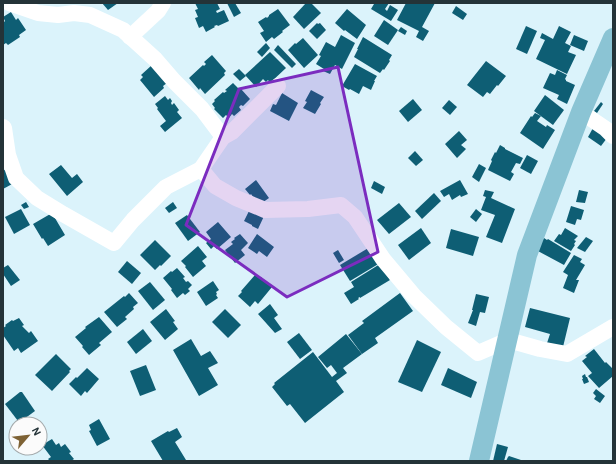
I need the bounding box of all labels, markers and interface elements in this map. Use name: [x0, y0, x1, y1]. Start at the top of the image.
north arrow: [8, 416, 48, 456]
text: N: [30, 426, 43, 438]

